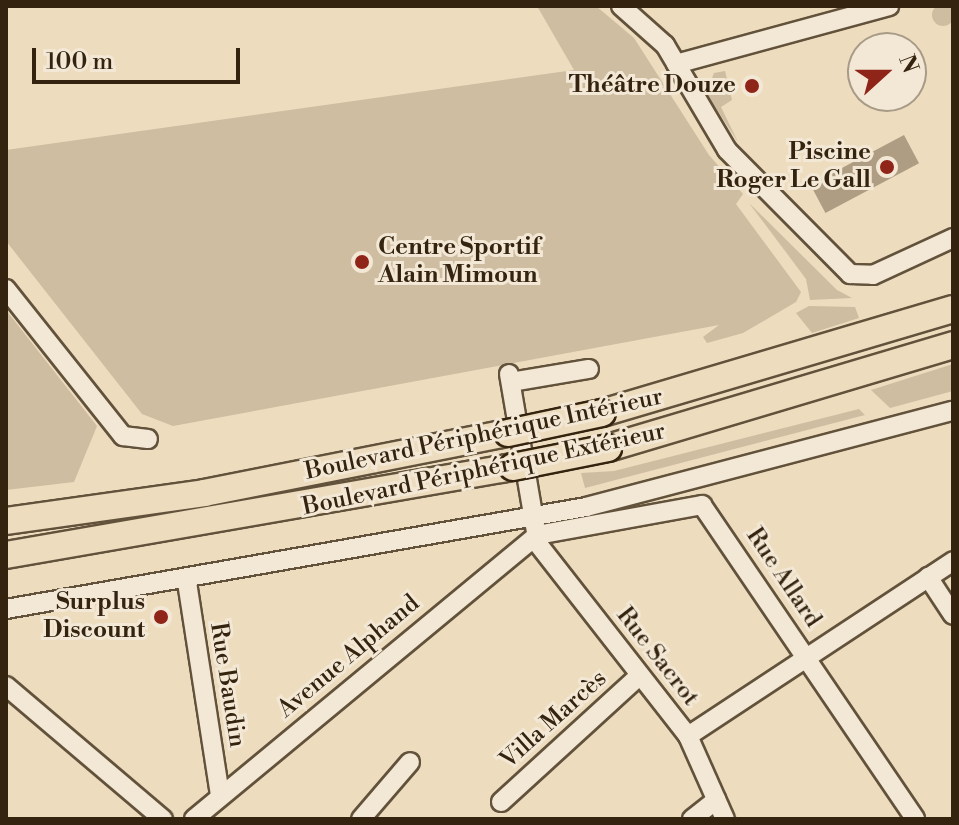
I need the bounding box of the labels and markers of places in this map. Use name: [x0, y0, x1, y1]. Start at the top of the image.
place label: Théâtre Douze: [569, 72, 736, 100]
marker: Théâtre Douze: [743, 77, 761, 95]
place label: Piscine Roger Le Gall: [716, 139, 871, 195]
marker: Piscine Roger Le Gall: [878, 158, 896, 176]
place label: Centre Sportif Alain Mimoun: [378, 234, 540, 290]
marker: Centre Sportif Alain Mimoun: [353, 253, 371, 271]
place label: Surplus Discount: [43, 589, 145, 645]
marker: Surplus Discount: [152, 608, 170, 626]

